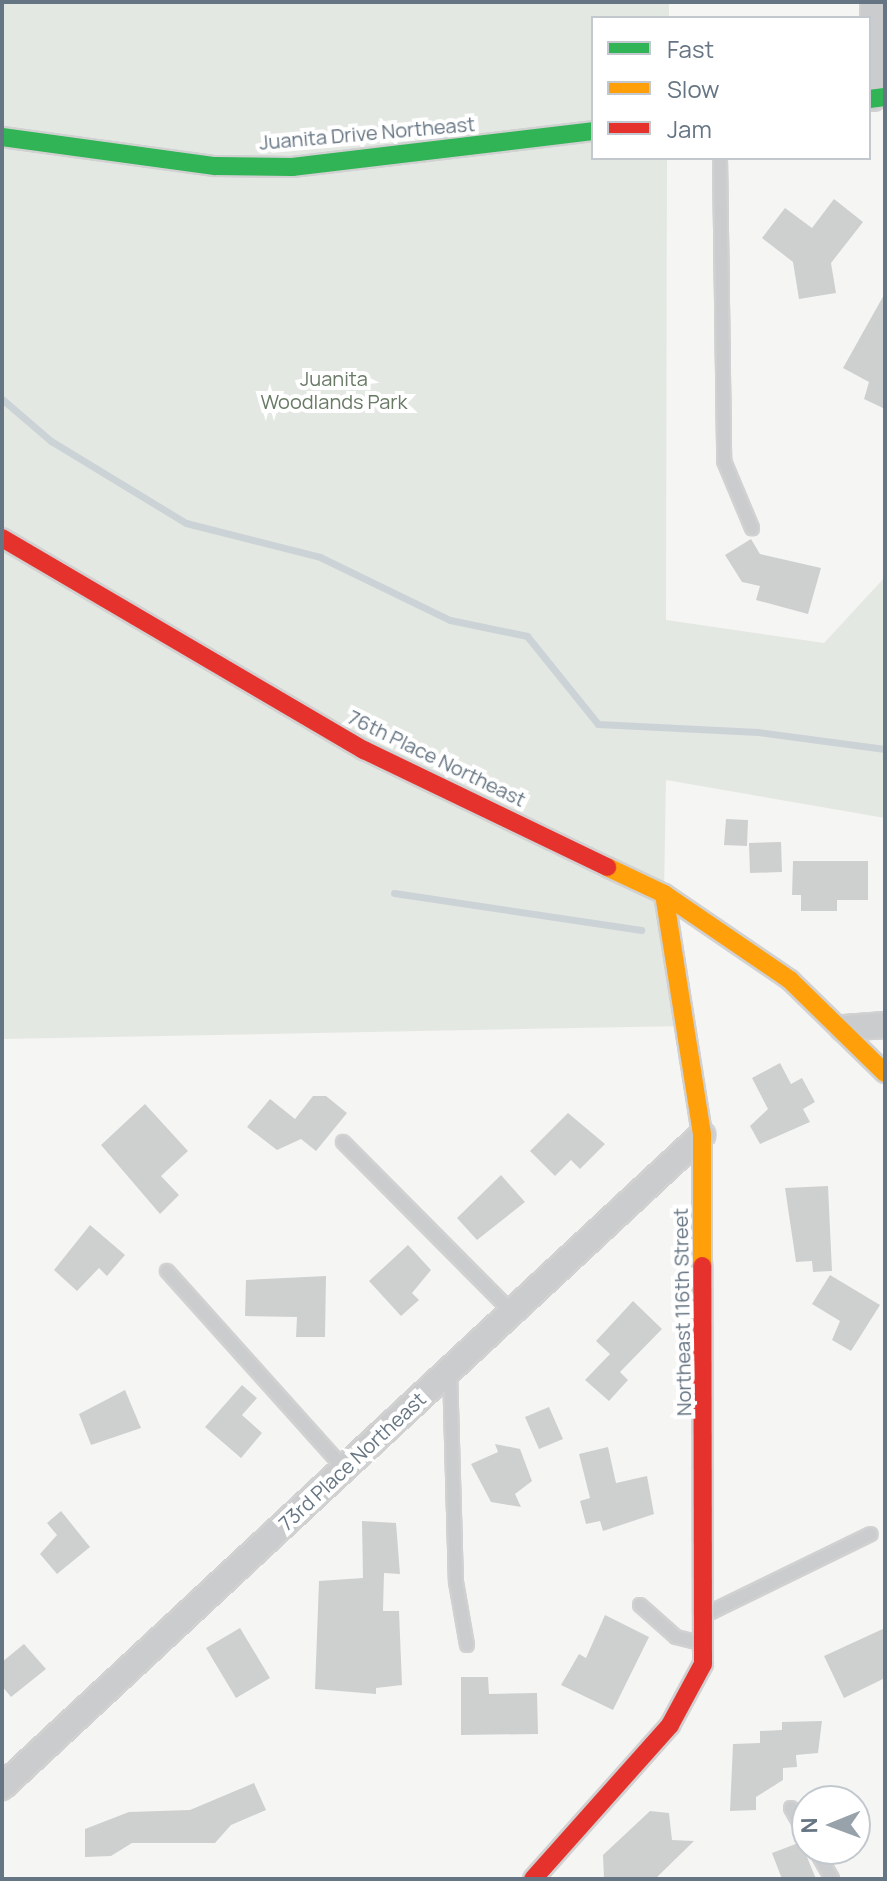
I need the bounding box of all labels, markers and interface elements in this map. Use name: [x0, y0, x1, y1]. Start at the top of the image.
legend: [591, 16, 871, 160]
text: Fast: [667, 32, 714, 65]
text: Slow: [667, 72, 720, 105]
street label: Juanita Drive Northeast: [258, 112, 476, 154]
text: Jam: [667, 112, 712, 145]
park label: Juanita Woodlands Park: [261, 366, 407, 413]
street label: 76th Place Northeast: [344, 705, 530, 811]
street label: Northeast 116th Street: [668, 1208, 696, 1416]
street label: 73rd Place Northeast: [274, 1387, 430, 1535]
north arrow: [791, 1785, 871, 1865]
text: N: [794, 1817, 824, 1834]

